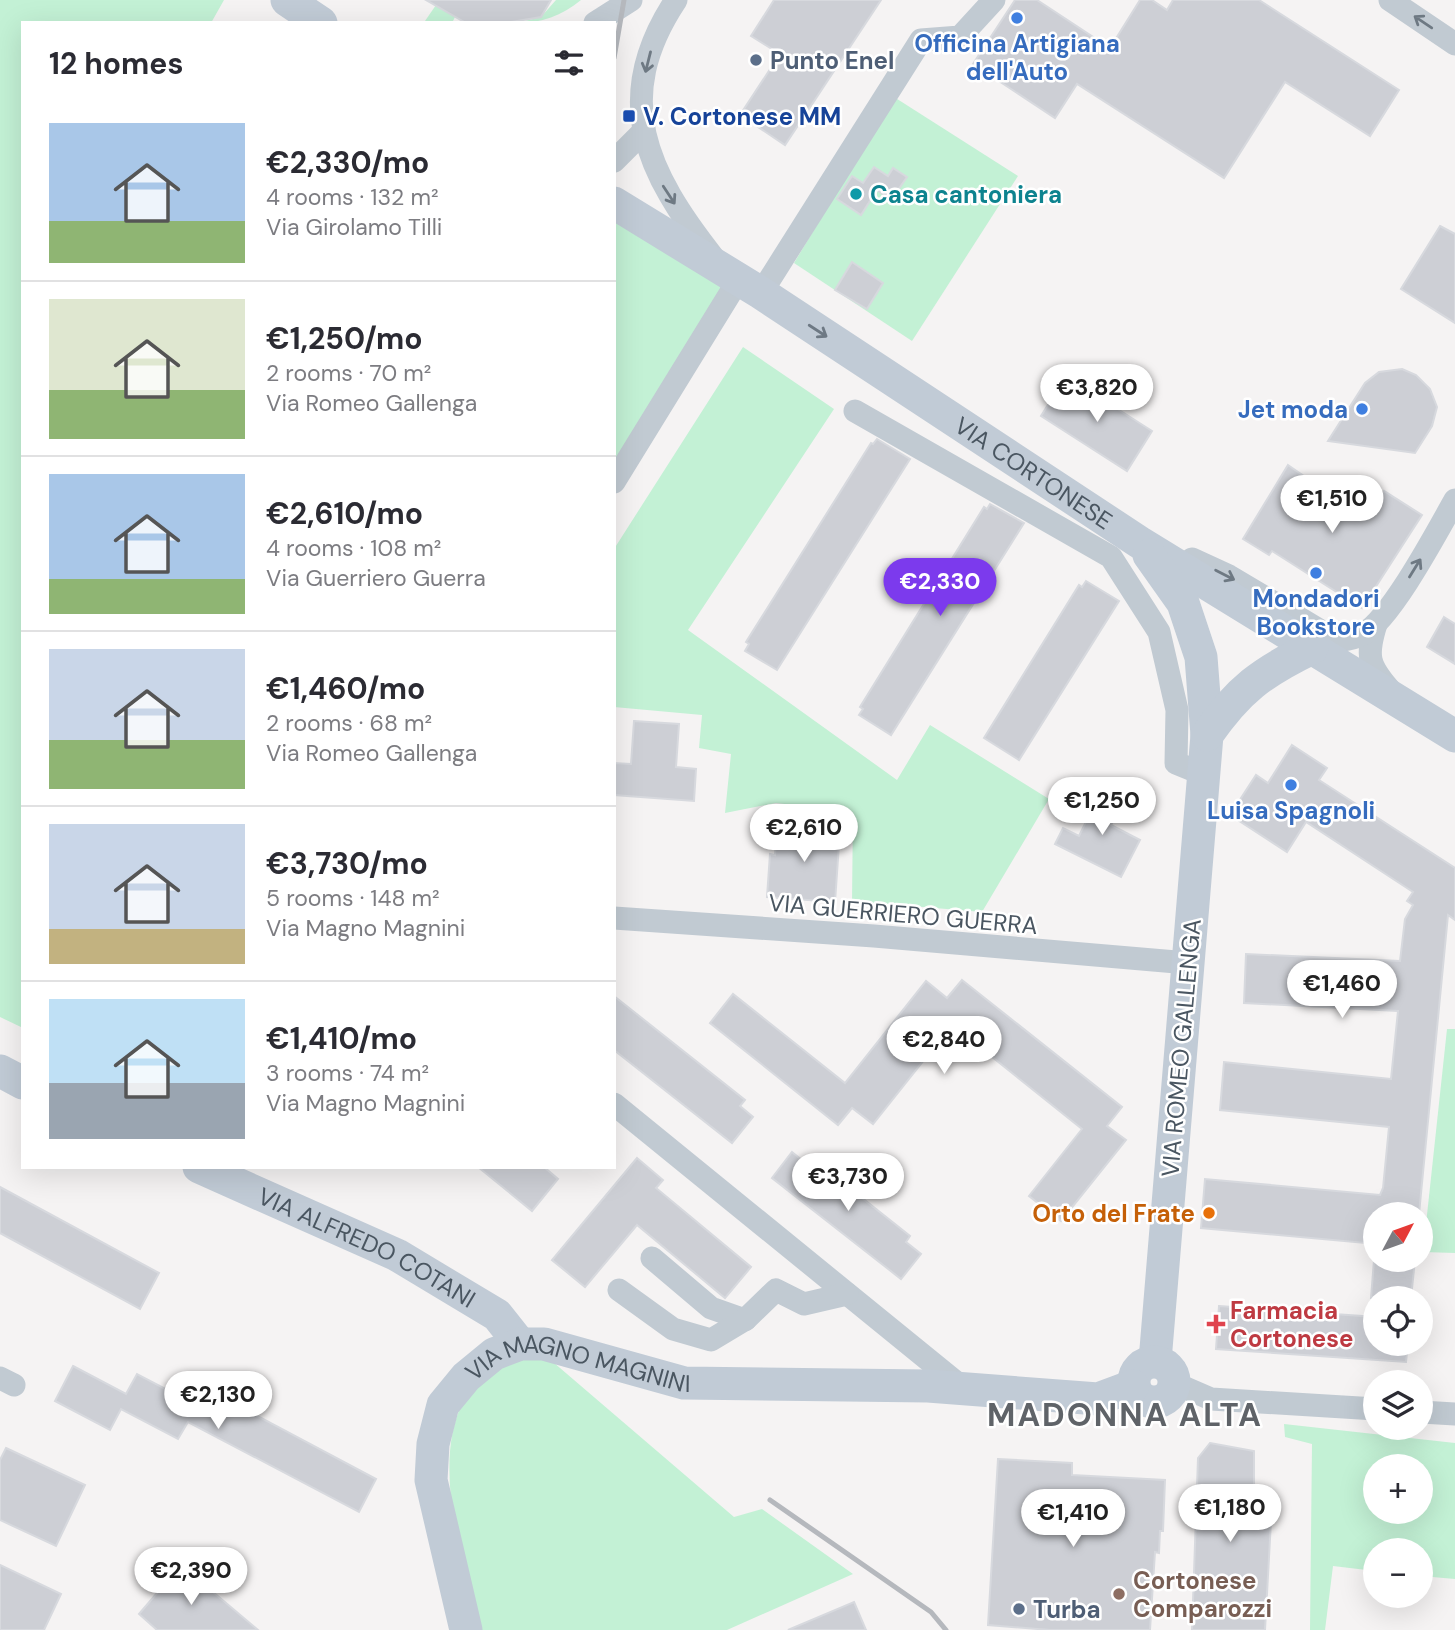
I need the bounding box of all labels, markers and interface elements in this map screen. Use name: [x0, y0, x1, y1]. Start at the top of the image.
marker: Officina Artigiana dell'Auto: [1009, 10, 1025, 26]
one-way arrow: [1414, 15, 1433, 29]
place label: Officina Artigiana dell'Auto: [914, 28, 1120, 87]
text: 12 homes: [49, 44, 183, 83]
icon: filters: [550, 44, 588, 82]
place label: Punto Enel: [770, 45, 894, 76]
one-way arrow: [641, 50, 654, 72]
marker: Punto Enel: [748, 52, 764, 68]
place label: V. Cortonese MM: [643, 101, 841, 132]
marker: V. Cortonese MM: [621, 108, 637, 124]
text: €2,330/mo: [266, 143, 429, 182]
icon: home: [105, 151, 189, 235]
place label: Casa cantoniera: [870, 179, 1062, 210]
text: 4 rooms · 132 m²: [266, 182, 438, 212]
one-way arrow: [661, 185, 676, 204]
marker: Casa cantoniera: [848, 186, 864, 202]
text: Via Girolamo Tilli: [266, 212, 442, 242]
text: €1,250/mo: [266, 319, 423, 358]
one-way arrow: [807, 324, 827, 338]
icon: home: [105, 327, 189, 411]
text: 2 rooms · 70 m²: [266, 358, 431, 388]
pin: €3,820: [1040, 364, 1154, 424]
text: €3,820: [1056, 372, 1138, 402]
text: Via Romeo Gallenga: [266, 388, 477, 418]
place label: Jet moda: [1238, 394, 1348, 425]
marker: Jet moda: [1354, 401, 1370, 417]
street label: VIA CORTONESE: [949, 409, 1119, 536]
pin: €1,510: [1275, 476, 1389, 535]
text: €1,510: [1296, 483, 1368, 513]
text: €2,610/mo: [266, 494, 423, 533]
icon: home: [105, 502, 189, 586]
text: 4 rooms · 108 m²: [266, 533, 441, 563]
pin: €2,330: [883, 558, 997, 618]
one-way arrow: [1408, 559, 1422, 579]
text: Via Guerriero Guerra: [266, 563, 486, 593]
marker: Mondadori Bookstore: [1308, 565, 1324, 581]
text: €2,330: [899, 566, 981, 596]
one-way arrow: [1214, 568, 1235, 582]
place label: Mondadori Bookstore: [1252, 583, 1380, 642]
text: €1,460/mo: [266, 669, 425, 708]
icon: home: [105, 677, 189, 761]
text: 2 rooms · 68 m²: [266, 708, 432, 738]
text: Via Romeo Gallenga: [266, 738, 477, 768]
marker: Luisa Spagnoli: [1283, 777, 1299, 793]
pin: €1,250: [1045, 778, 1159, 837]
text: €1,250: [1064, 785, 1140, 815]
place label: Luisa Spagnoli: [1207, 795, 1375, 826]
pin: €2,610: [747, 804, 861, 864]
text: €2,610: [766, 812, 842, 842]
text: €3,730/mo: [266, 844, 428, 883]
icon: home: [105, 852, 189, 936]
text: 5 rooms · 148 m²: [266, 883, 440, 913]
street label: VIA GUERRIERO GUERRA: [767, 887, 1039, 941]
text: Via Magno Magnini: [266, 913, 465, 943]
street label: VIA ROMEO GALLENGA: [1154, 917, 1208, 1178]
pin: €1,460: [1285, 960, 1399, 1020]
text: €1,460: [1303, 968, 1381, 998]
pin: €2,840: [887, 1016, 1001, 1076]
text: €1,410/mo: [266, 1019, 417, 1058]
text: €2,840: [903, 1024, 985, 1054]
icon: home: [105, 1027, 189, 1111]
text: 3 rooms · 74 m²: [266, 1058, 429, 1088]
text: Via Magno Magnini: [266, 1088, 465, 1118]
pin: €3,730: [791, 1154, 905, 1213]
text: €3,730: [808, 1161, 888, 1191]
street label: VIA ALFREDO COTANI: [253, 1180, 481, 1314]
place label: Orto del Frate: [1032, 1198, 1195, 1229]
north arrow: [1363, 1202, 1433, 1272]
map controls: [1363, 1202, 1433, 1608]
marker: Orto del Frate: [1201, 1205, 1217, 1221]
button: locate: [1363, 1286, 1433, 1356]
place label: Farmacia Cortonese: [1230, 1295, 1353, 1354]
marker: Farmacia Cortonese: [1208, 1316, 1224, 1332]
text: VIA MAGNO MAGNINI: [459, 1327, 691, 1399]
street label: VIA MAGNO MAGNINI: [464, 1369, 700, 1397]
button: layers: [1363, 1370, 1433, 1440]
pin: €2,130: [161, 1372, 275, 1431]
text: €2,130: [180, 1379, 256, 1409]
district label: MADONNA ALTA: [987, 1394, 1263, 1436]
button: +: [1363, 1454, 1433, 1524]
pin: €1,180: [1173, 1484, 1287, 1544]
pin: €1,410: [1016, 1490, 1130, 1549]
text: €1,180: [1194, 1492, 1266, 1522]
text: €1,410: [1037, 1497, 1109, 1527]
button: −: [1363, 1538, 1433, 1608]
pin: €2,390: [134, 1548, 248, 1607]
text: €2,390: [150, 1555, 232, 1585]
place label: Cortonese Comparozzi: [1133, 1565, 1272, 1624]
marker: Cortonese Comparozzi: [1111, 1586, 1127, 1602]
place label: Turba: [1033, 1594, 1101, 1625]
marker: Turba: [1011, 1601, 1027, 1617]

